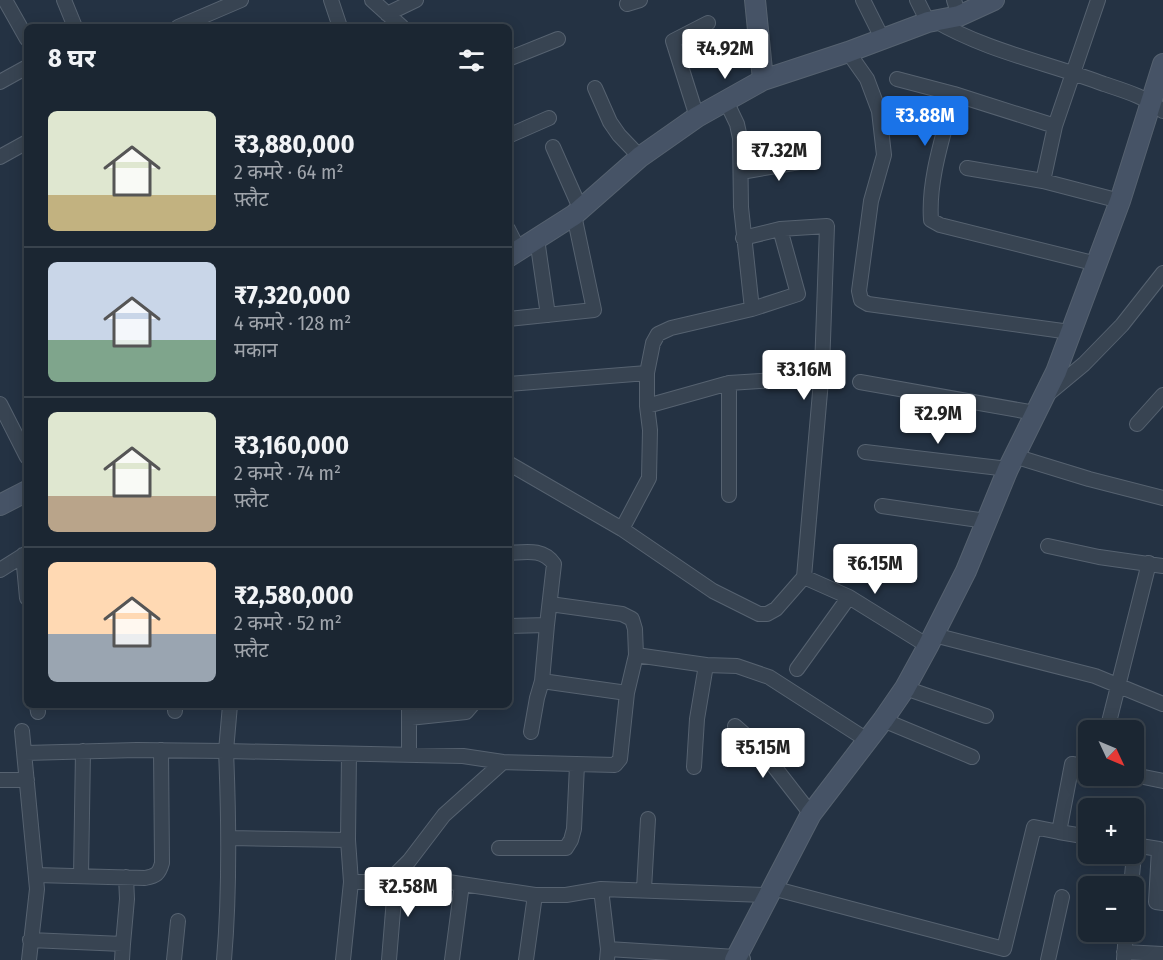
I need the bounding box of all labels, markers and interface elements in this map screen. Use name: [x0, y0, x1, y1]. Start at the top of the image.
pin: ₹4.92M: [676, 29, 774, 80]
text: ₹4.92M: [696, 36, 754, 60]
text: 8 घर: [48, 43, 95, 74]
icon: filters: [455, 44, 488, 77]
pin: ₹3.88M: [876, 96, 974, 147]
text: ₹3.88M: [895, 103, 955, 127]
text: ₹3,880,000: [234, 129, 355, 160]
pin: ₹7.32M: [730, 131, 828, 182]
icon: home: [96, 135, 168, 207]
text: ₹7.32M: [751, 138, 807, 162]
text: 2 कमरे · 64 m²: [234, 160, 343, 184]
text: फ़्लैट: [234, 187, 269, 211]
text: ₹7,320,000: [234, 280, 351, 311]
icon: home: [96, 286, 168, 358]
text: 4 कमरे · 128 m²: [234, 311, 351, 335]
text: मकान: [234, 338, 278, 362]
pin: ₹3.16M: [755, 350, 853, 401]
text: ₹3.16M: [776, 357, 832, 381]
pin: ₹2.9M: [896, 394, 980, 445]
text: ₹2.9M: [914, 401, 962, 425]
text: ₹3,160,000: [234, 430, 349, 461]
icon: home: [96, 436, 168, 508]
text: 2 कमरे · 74 m²: [234, 461, 341, 485]
text: फ़्लैट: [234, 488, 269, 512]
pin: ₹6.15M: [826, 544, 924, 595]
text: ₹6.15M: [847, 551, 903, 575]
text: ₹2,580,000: [234, 580, 354, 611]
icon: home: [96, 586, 168, 658]
text: 2 कमरे · 52 m²: [234, 611, 342, 635]
text: फ़्लैट: [234, 638, 269, 662]
north arrow: [1078, 720, 1144, 786]
map controls: [1078, 720, 1144, 942]
pin: ₹5.15M: [714, 728, 812, 779]
text: ₹5.15M: [736, 735, 790, 759]
button: +: [1078, 798, 1144, 864]
pin: ₹2.58M: [359, 867, 457, 918]
text: ₹2.58M: [379, 874, 437, 898]
button: −: [1078, 876, 1144, 942]

